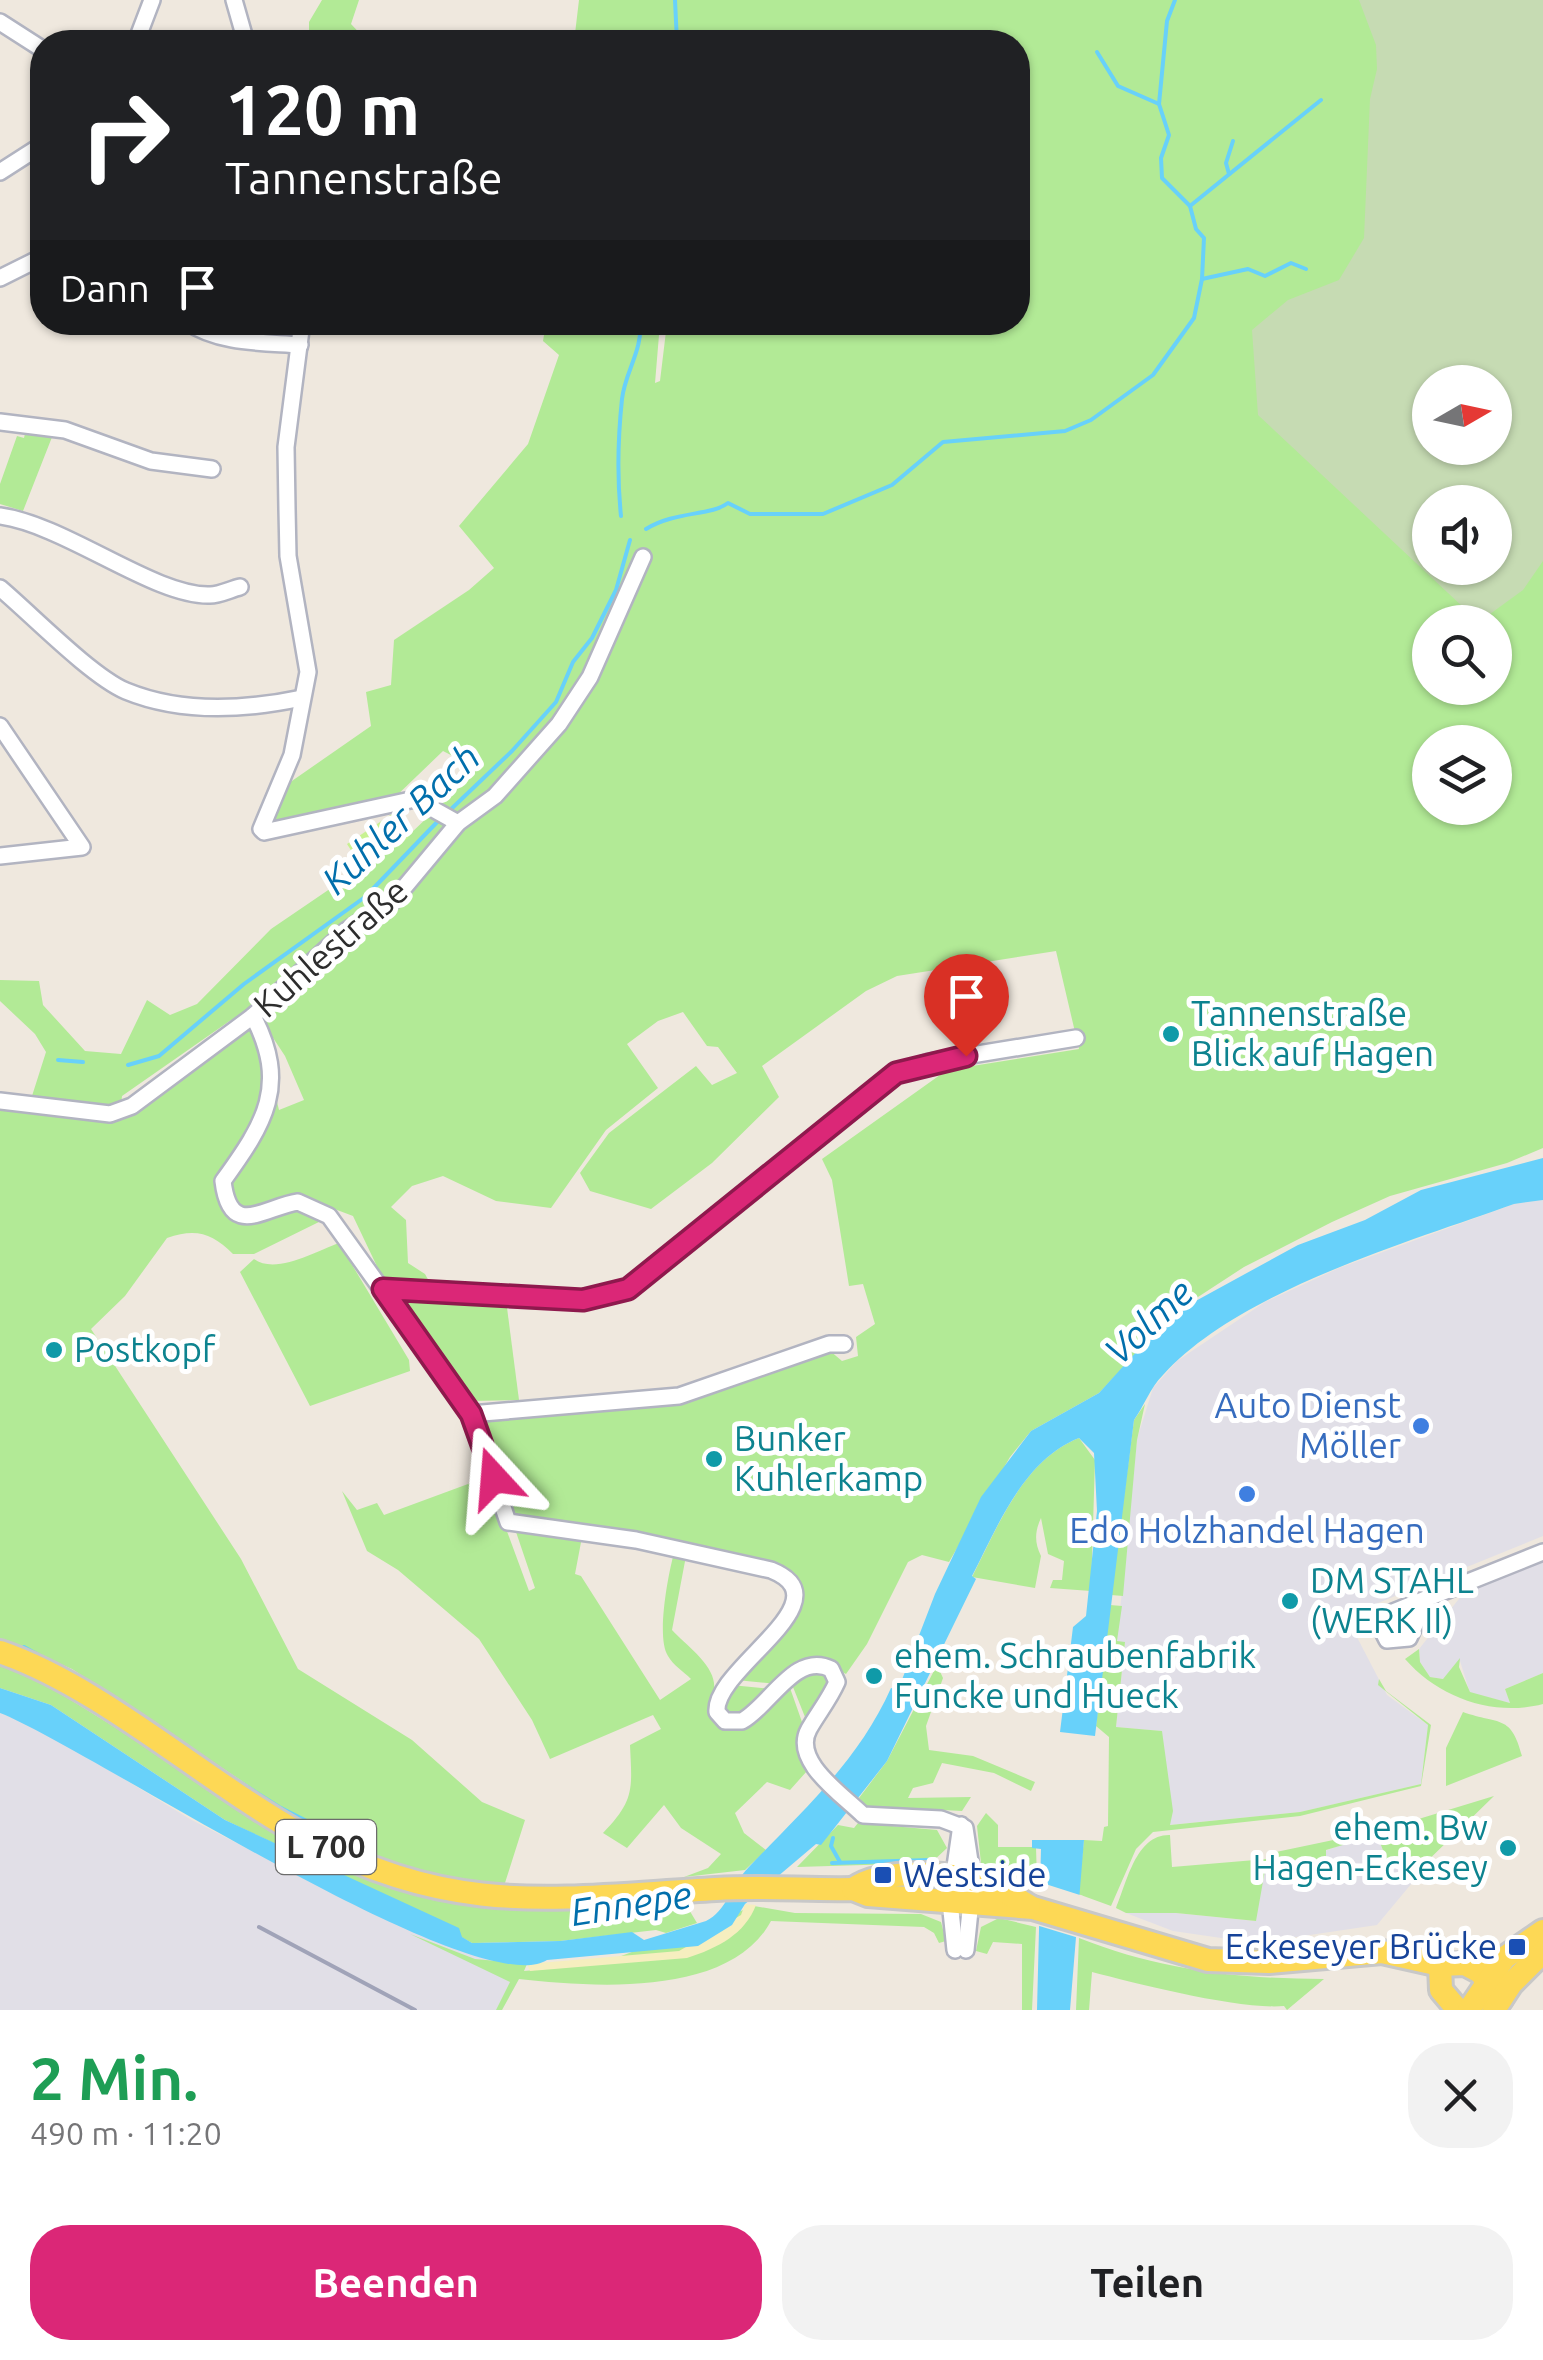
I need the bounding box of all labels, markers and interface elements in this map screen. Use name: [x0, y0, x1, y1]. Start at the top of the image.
icon: right: [60, 70, 190, 200]
text: 120 m: [225, 70, 420, 148]
text: Tannenstraße: [225, 152, 503, 203]
icon: arrive: [170, 260, 225, 315]
text: Dann: [60, 267, 150, 309]
north arrow: [1412, 365, 1512, 465]
map controls: [1412, 365, 1512, 825]
button: sound: [1412, 485, 1512, 585]
button: search: [1412, 605, 1512, 705]
button: layers: [1412, 725, 1512, 825]
water label: Kuhler Bach: [313, 735, 488, 902]
street label: Kuhlestraße: [245, 870, 415, 1025]
pin: [924, 954, 1009, 1057]
icon: arrive: [939, 969, 994, 1024]
place label: Tannenstraße Blick auf Hagen: [1191, 993, 1434, 1073]
marker: Tannenstraße Blick auf Hagen: [1160, 1023, 1182, 1045]
water label: Volme: [1096, 1270, 1201, 1372]
place label: Postkopf: [74, 1329, 216, 1369]
marker: Postkopf: [43, 1339, 65, 1361]
place label: Auto Dienst Möller: [1215, 1385, 1401, 1465]
marker: Auto Dienst Möller: [1410, 1415, 1432, 1437]
place label: Bunker Kuhlerkamp: [734, 1418, 923, 1498]
position arrow: [442, 1426, 546, 1530]
marker: Bunker Kuhlerkamp: [703, 1448, 725, 1470]
marker: Edo Holzhandel Hagen: [1236, 1483, 1258, 1505]
place label: Edo Holzhandel Hagen: [1069, 1510, 1425, 1550]
place label: DM STAHL (WERK II): [1310, 1560, 1474, 1640]
marker: DM STAHL (WERK II): [1279, 1590, 1301, 1612]
place label: ehem. Schraubenfabrik Funcke und Hueck: [894, 1635, 1257, 1715]
marker: ehem. Schraubenfabrik Funcke und Hueck: [863, 1665, 885, 1687]
place label: ehem. Bw Hagen-Eckesey: [1252, 1807, 1488, 1887]
road number: L 700: [276, 1820, 376, 1874]
marker: ehem. Bw Hagen-Eckesey: [1497, 1837, 1519, 1859]
place label: Westside: [903, 1854, 1047, 1894]
marker: Westside: [872, 1864, 894, 1886]
water label: Ennepe: [568, 1873, 694, 1933]
place label: Eckeseyer Brücke: [1225, 1926, 1497, 1966]
marker: Eckeseyer Brücke: [1506, 1936, 1528, 1958]
button: close: [1408, 2043, 1513, 2148]
text: 2 Min.: [30, 2044, 198, 2111]
text: 490 m · 11:20: [30, 2115, 222, 2151]
button: Beenden: [30, 2225, 762, 2340]
button: Teilen: [782, 2225, 1513, 2340]

